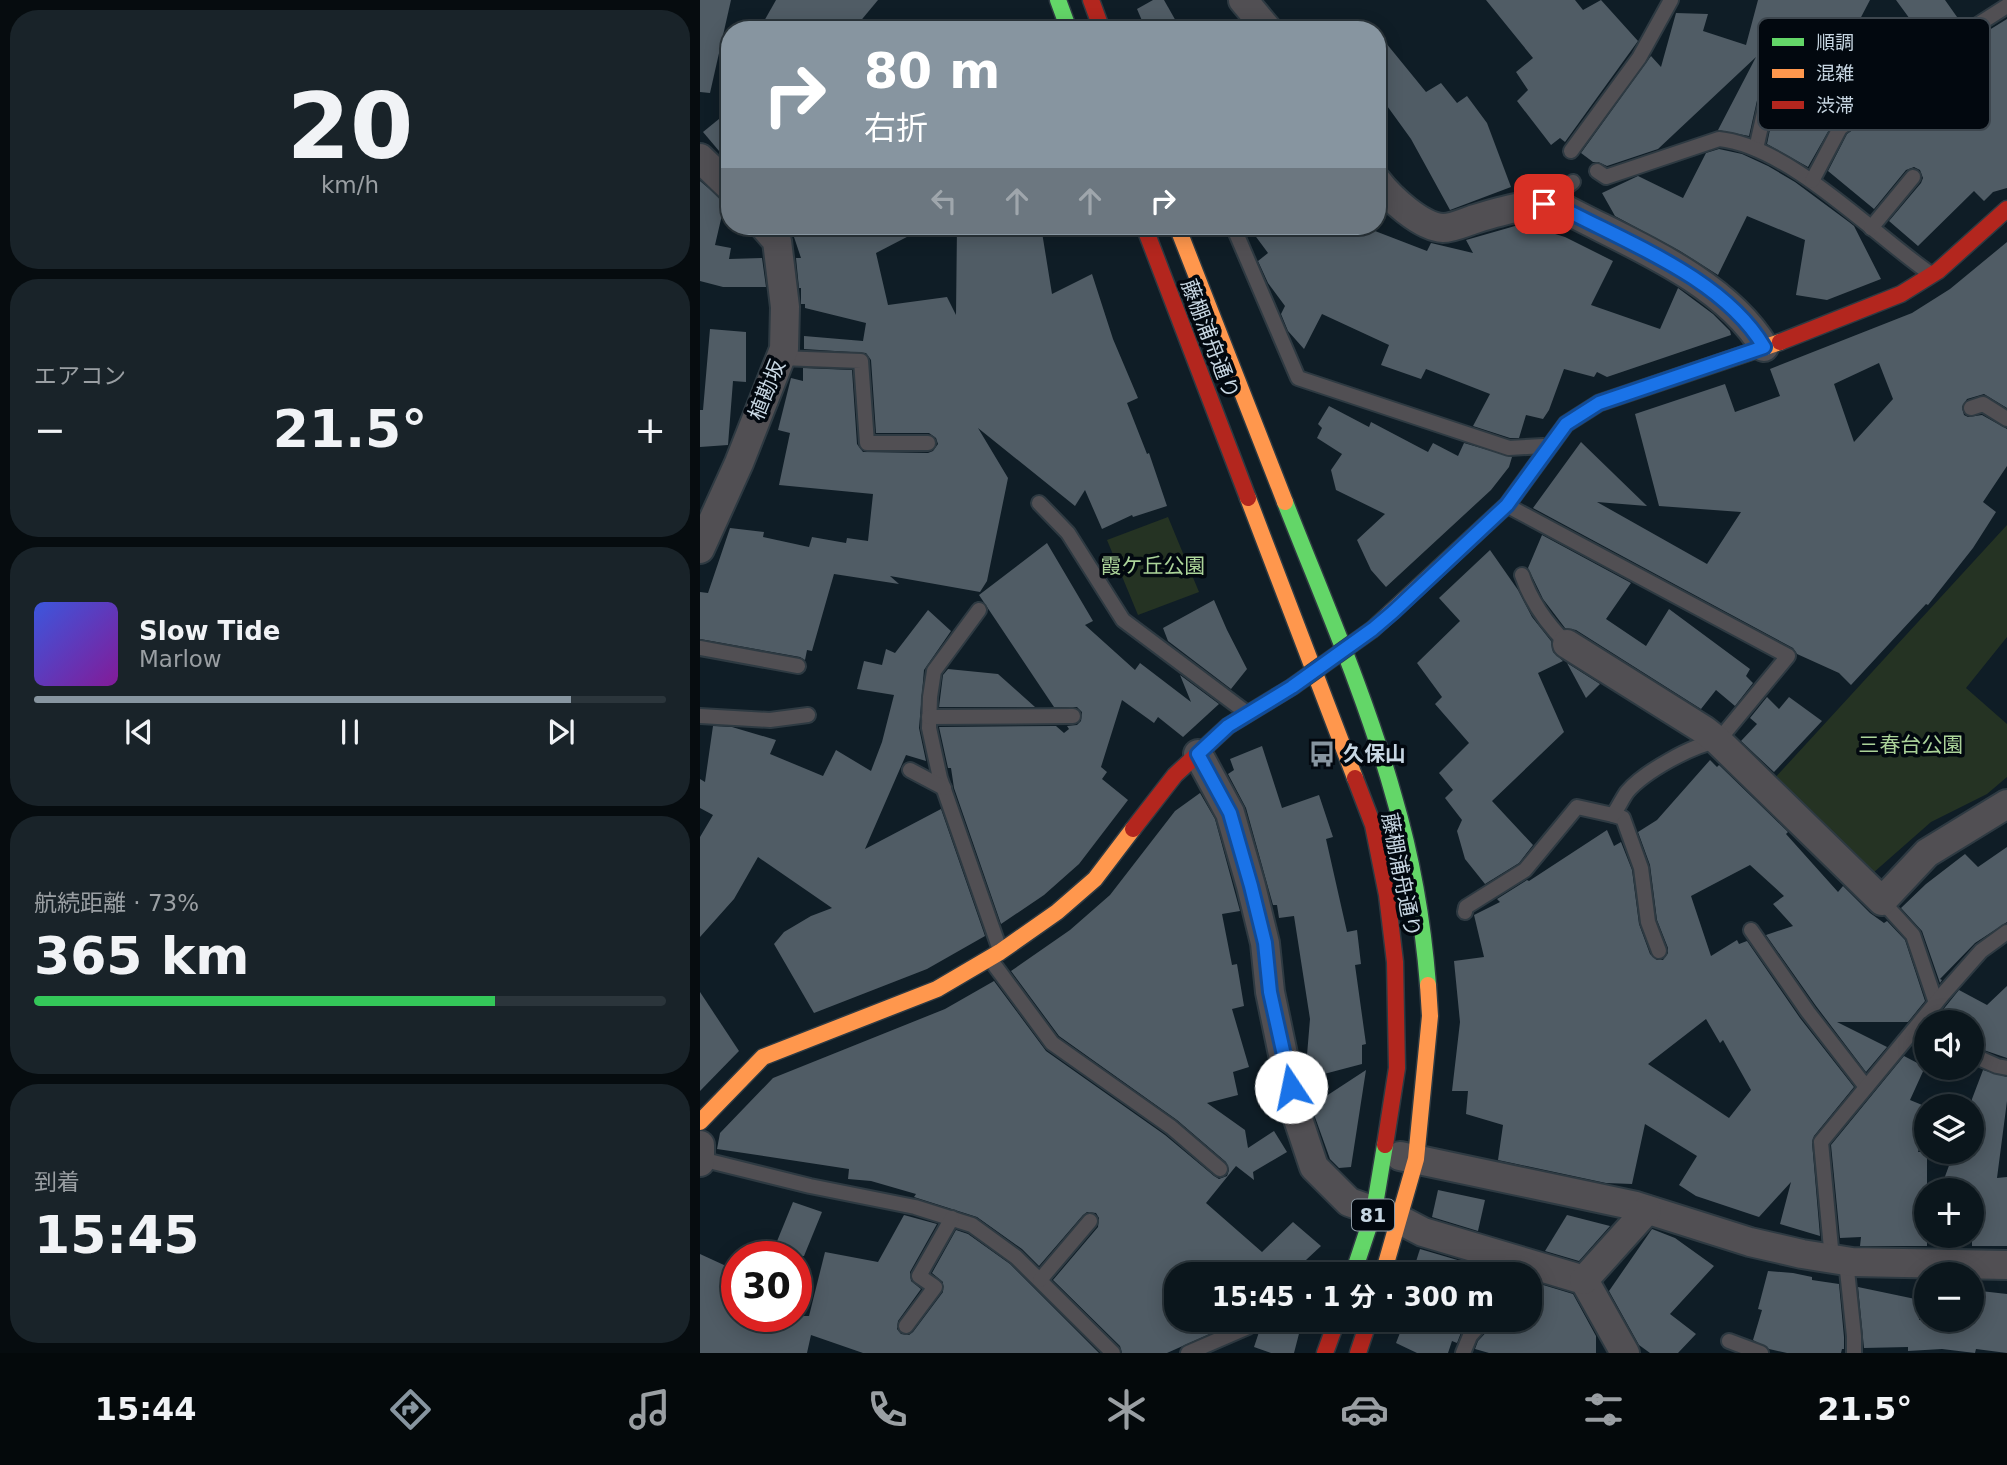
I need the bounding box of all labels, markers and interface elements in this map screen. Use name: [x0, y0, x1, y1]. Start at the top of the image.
legend: [1758, 18, 1990, 130]
text: 順調: [1816, 31, 1854, 53]
text: 80 m: [864, 43, 1000, 100]
icon: right: [749, 49, 840, 140]
text: 混雑: [1816, 62, 1854, 84]
text: 20: [287, 74, 413, 179]
text: 渋滞: [1816, 94, 1854, 116]
text: 右折: [864, 109, 928, 147]
text: km/h: [321, 172, 379, 198]
pin: [1514, 174, 1574, 234]
icon: left: [925, 182, 963, 220]
icon: ahead: [998, 182, 1036, 220]
icon: ahead: [1071, 182, 1109, 220]
icon: right: [1144, 182, 1182, 220]
icon: arrive: [1525, 185, 1563, 223]
street label: 藤棚浦舟通り: [1176, 276, 1244, 402]
street label: 植勘坂: [744, 356, 790, 424]
text: エアコン: [34, 363, 126, 389]
text: 21.5°: [273, 399, 427, 459]
text: −: [34, 408, 66, 452]
text: +: [634, 408, 666, 452]
park label: 霞ケ丘公園: [1101, 554, 1206, 578]
text: Slow Tide: [139, 616, 280, 646]
text: Marlow: [139, 646, 222, 672]
icon: previous: [120, 713, 158, 751]
icon: pause: [331, 713, 369, 751]
icon: next: [542, 713, 580, 751]
park label: 三春台公園: [1859, 733, 1964, 757]
bus stop icon: 久保山: [1307, 739, 1337, 769]
place label: 久保山: [1343, 742, 1406, 766]
street label: 藤棚浦舟通り: [1377, 811, 1425, 939]
text: 航続距離 · 73%: [34, 890, 199, 916]
text: 365 km: [34, 926, 249, 986]
map controls: [1914, 1010, 1984, 1332]
button: sound: [1914, 1010, 1984, 1080]
position arrow: [1254, 1050, 1328, 1124]
button: layers: [1914, 1094, 1984, 1164]
text: 到着: [34, 1169, 80, 1195]
button: +: [1914, 1178, 1984, 1248]
road number: 81: [1352, 1200, 1394, 1231]
text: 15:45: [34, 1205, 200, 1265]
speed limit sign: 30: [721, 1241, 812, 1332]
button: −: [1914, 1262, 1984, 1332]
text: 15:45 · 1 分 · 300 m: [1212, 1282, 1494, 1312]
icon: directions: [386, 1385, 435, 1434]
icon: music: [625, 1385, 674, 1434]
icon: phone: [863, 1385, 912, 1434]
icon: climate: [1102, 1385, 1151, 1434]
icon: car: [1340, 1385, 1389, 1434]
icon: filters: [1579, 1385, 1628, 1434]
text: 15:44: [95, 1390, 197, 1428]
text: 21.5°: [1817, 1390, 1912, 1428]

